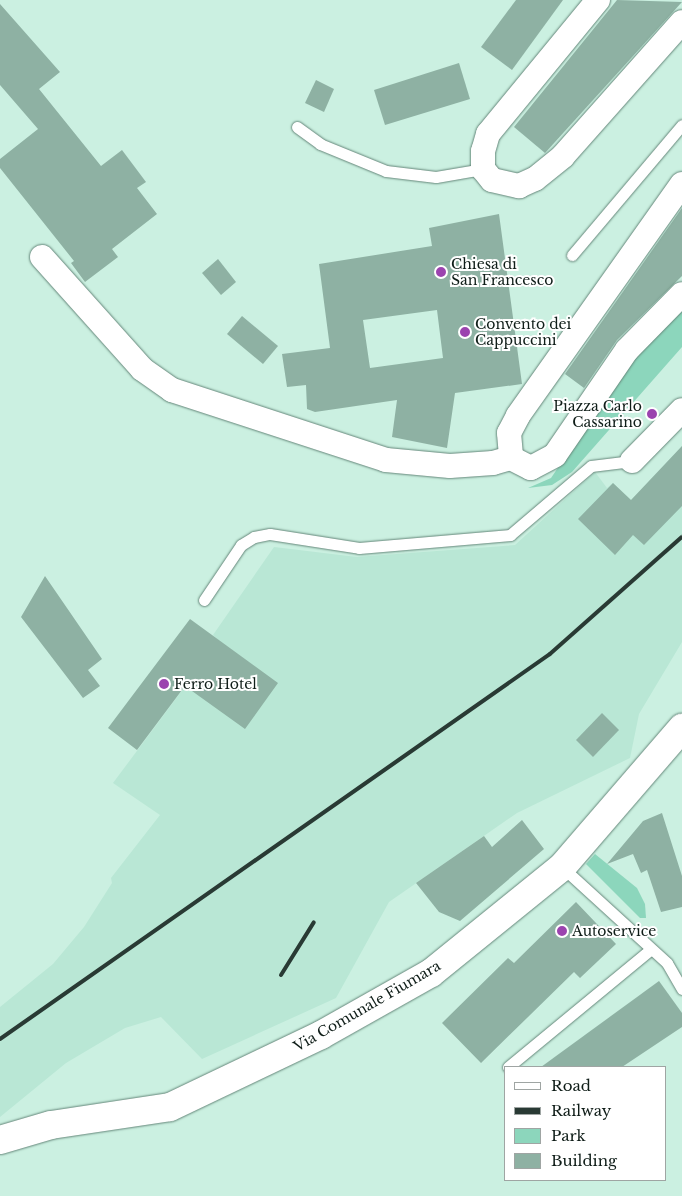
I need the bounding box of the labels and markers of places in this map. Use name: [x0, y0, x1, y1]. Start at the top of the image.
place label: Chiesa di San Francesco: [451, 256, 553, 288]
marker: Chiesa di San Francesco: [435, 266, 447, 278]
place label: Convento dei Cappuccini: [475, 316, 571, 348]
marker: Convento dei Cappuccini: [459, 326, 471, 338]
place label: Piazza Carlo Cassarino: [553, 398, 642, 431]
marker: Piazza Carlo Cassarino: [646, 408, 658, 420]
place label: Ferro Hotel: [174, 676, 257, 692]
marker: Ferro Hotel: [158, 678, 170, 690]
place label: Autoservice: [572, 923, 656, 939]
marker: Autoservice: [556, 925, 568, 937]

